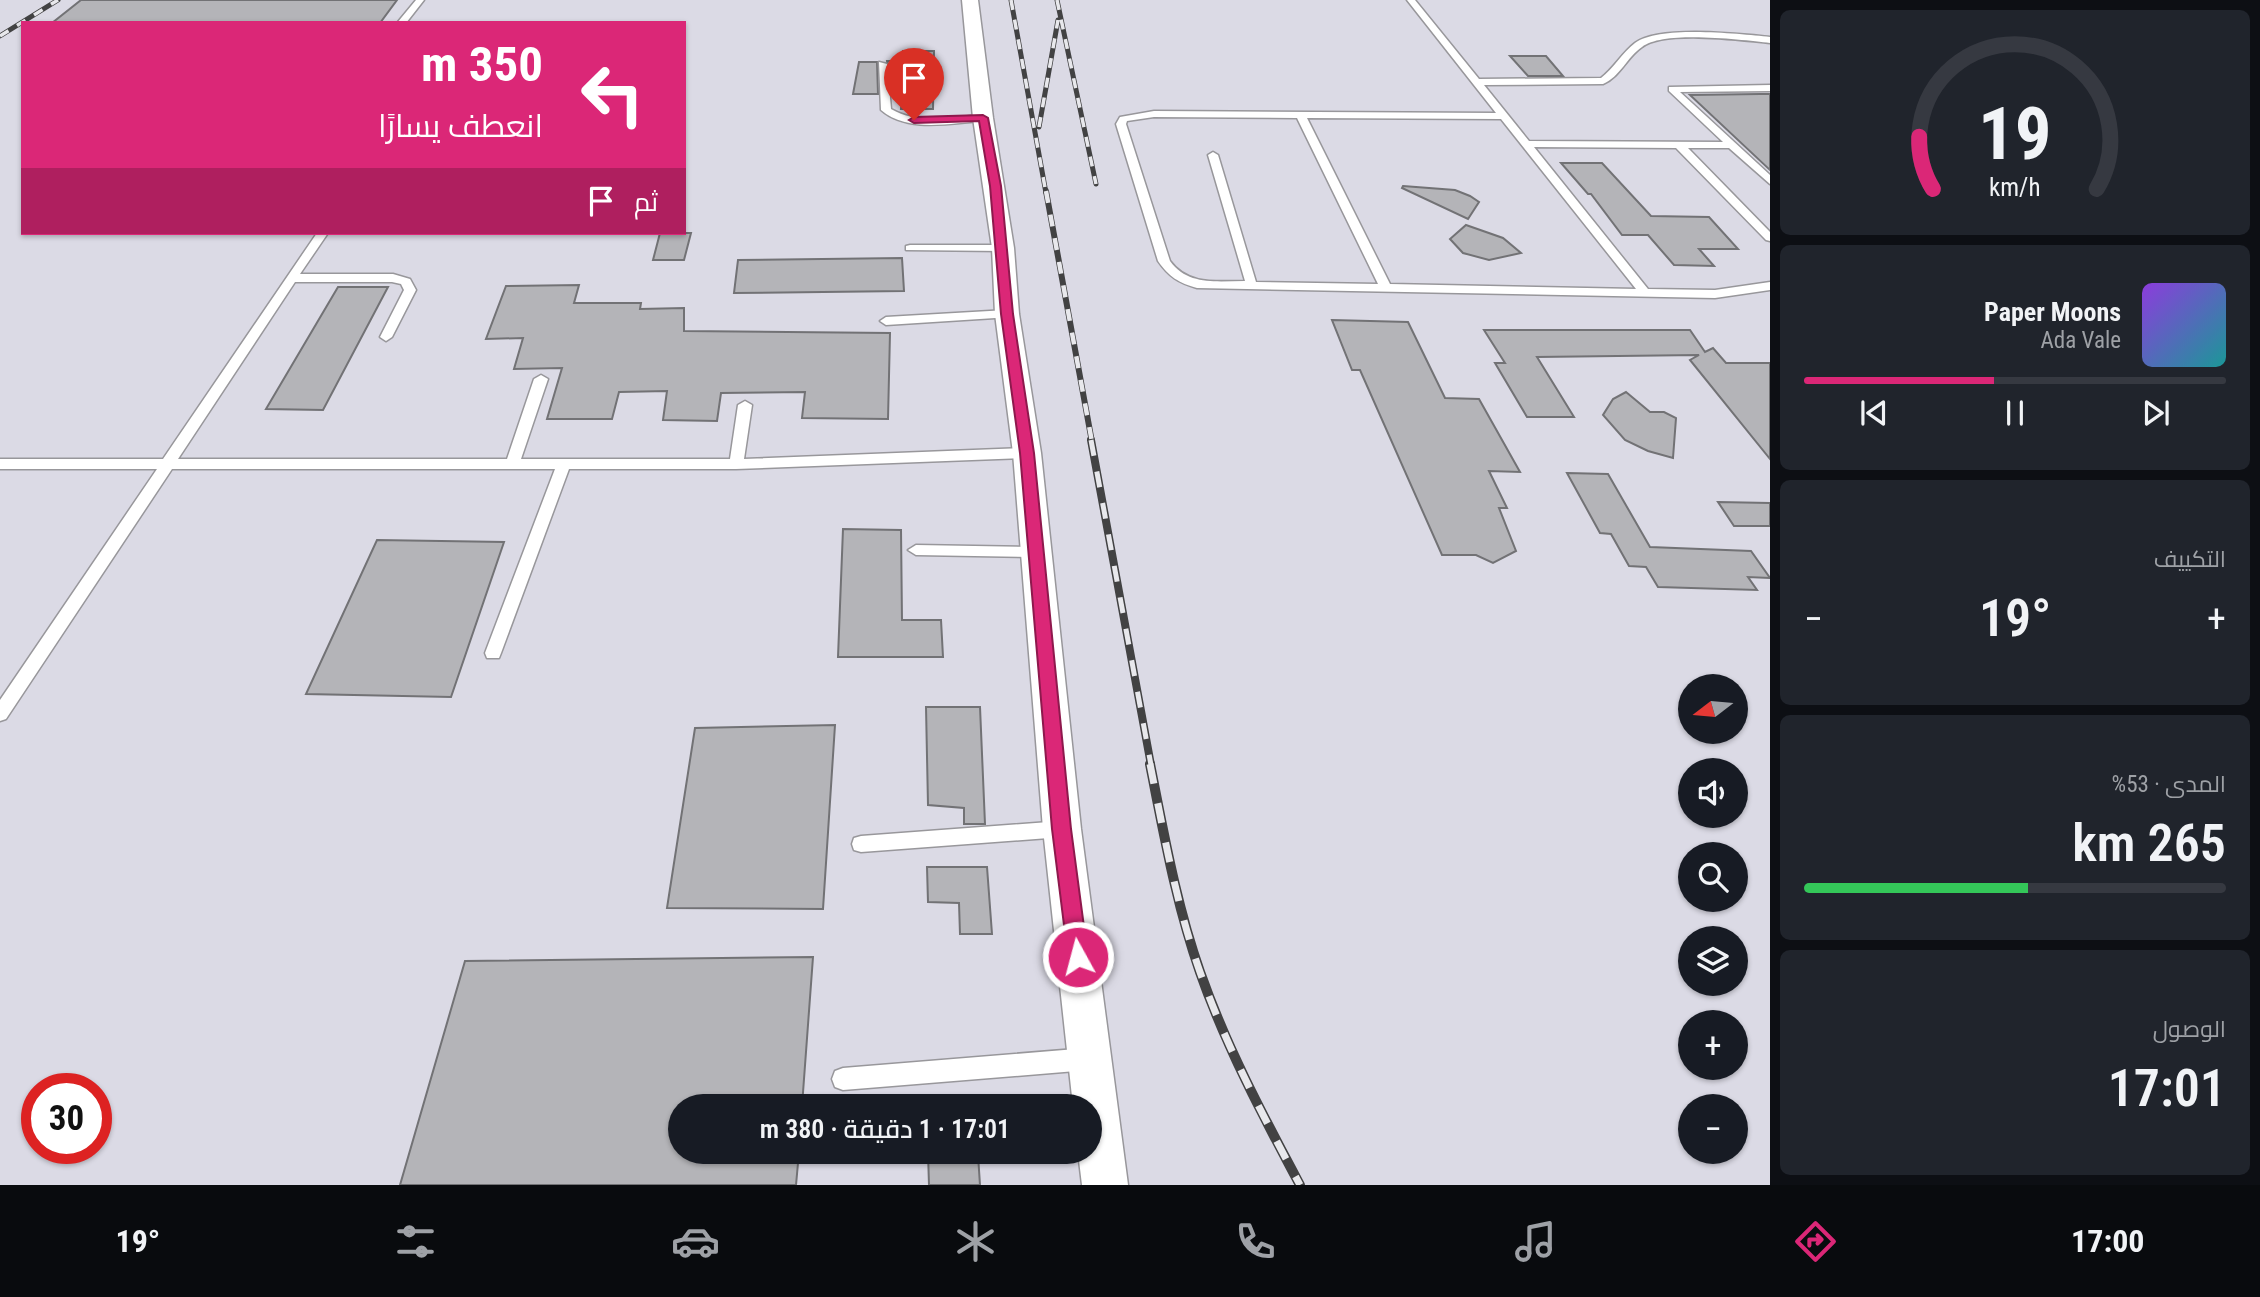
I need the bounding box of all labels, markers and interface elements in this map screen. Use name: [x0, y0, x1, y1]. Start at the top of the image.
text: 350 m: [421, 36, 543, 93]
pin: [884, 48, 944, 120]
icon: left: [567, 49, 658, 140]
icon: arrive: [895, 59, 933, 97]
text: 19: [1978, 91, 2052, 177]
text: انعطف يسارًا: [378, 107, 543, 145]
text: km/h: [1989, 172, 2041, 201]
icon: arrive: [582, 182, 620, 220]
text: ثم: [634, 187, 658, 217]
text: Paper Moons: [1984, 297, 2121, 327]
text: Ada Vale: [2041, 327, 2121, 354]
icon: previous: [1855, 394, 1893, 432]
icon: pause: [1996, 394, 2034, 432]
icon: next: [2137, 394, 2175, 432]
text: التكييف: [2154, 546, 2226, 573]
text: 19°: [1979, 588, 2051, 649]
text: −: [1804, 597, 1823, 641]
text: +: [2207, 597, 2226, 641]
north arrow: [1678, 674, 1748, 744]
map controls: [1678, 674, 1748, 1164]
button: sound: [1678, 758, 1748, 828]
text: المدى · 53%: [2112, 771, 2226, 798]
text: 265 km: [2072, 813, 2226, 874]
button: search: [1678, 842, 1748, 912]
position arrow: [1041, 920, 1115, 994]
button: layers: [1678, 926, 1748, 996]
button: +: [1678, 1010, 1748, 1080]
text: الوصول: [2153, 1016, 2226, 1043]
text: 17:01: [2108, 1058, 2226, 1119]
speed limit sign: 30: [21, 1073, 112, 1164]
button: −: [1678, 1094, 1748, 1164]
text: 17:01 · 1 دقيقة · 380 m: [760, 1114, 1010, 1144]
icon: filters: [391, 1217, 440, 1266]
icon: car: [671, 1217, 720, 1266]
icon: climate: [951, 1217, 1000, 1266]
icon: phone: [1231, 1217, 1280, 1266]
icon: music: [1511, 1217, 1560, 1266]
icon: directions: [1791, 1217, 1840, 1266]
text: 19°: [116, 1222, 160, 1260]
text: 17:00: [2071, 1222, 2145, 1260]

